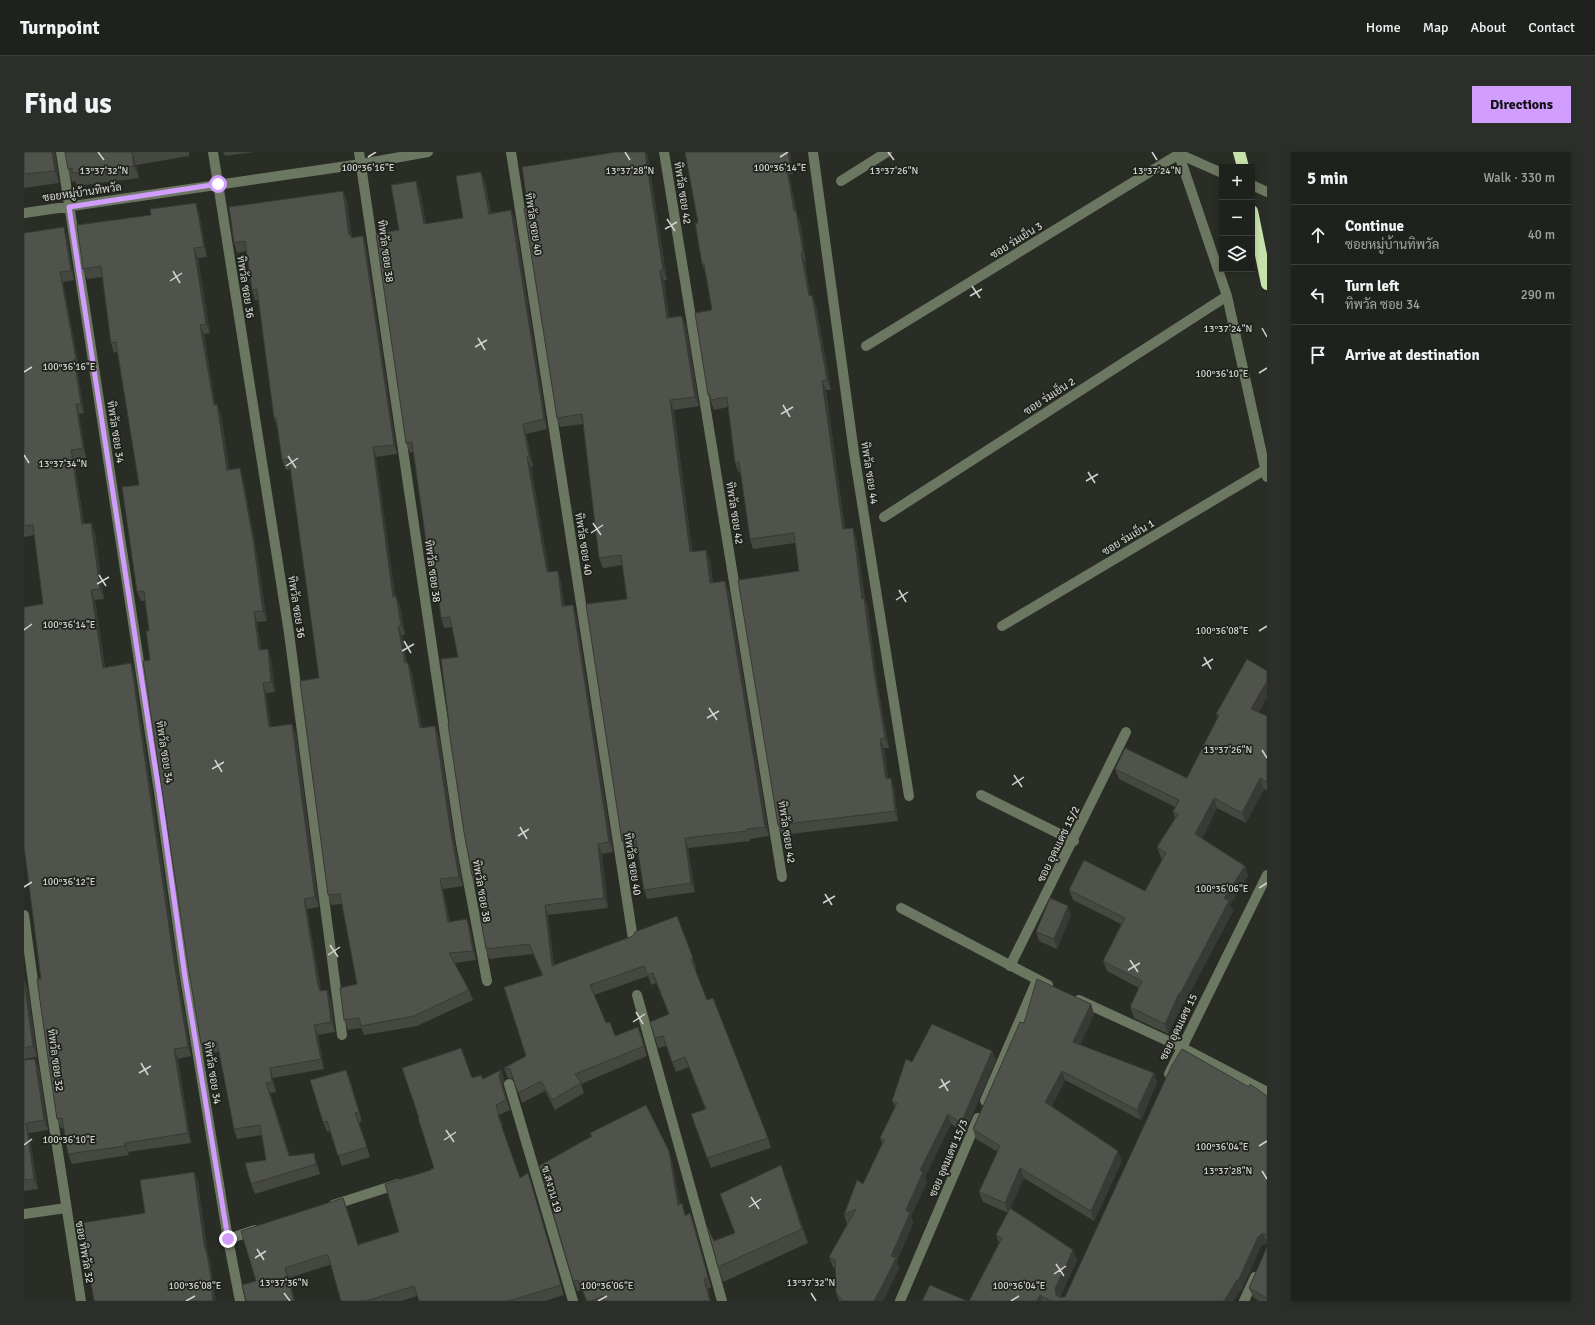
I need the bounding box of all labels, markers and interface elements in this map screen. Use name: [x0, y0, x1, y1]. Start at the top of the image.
text: Turnpoint: [20, 16, 100, 40]
text: Home: [1366, 19, 1401, 36]
text: Map: [1423, 19, 1448, 36]
text: About: [1470, 19, 1506, 36]
text: Contact: [1528, 19, 1575, 36]
button: Directions: [1472, 86, 1571, 123]
text: Find us: [24, 87, 112, 121]
street label: ทิพวัล ซอย 42: [671, 161, 695, 225]
text: 100°36'16"E: [341, 162, 395, 174]
text: 100°36'14"E: [753, 162, 807, 174]
map controls: [1219, 164, 1255, 272]
button: +: [1219, 164, 1255, 200]
text: 13°37'32"N: [80, 165, 128, 177]
text: 13°37'28"N: [606, 165, 654, 177]
text: 13°37'26"N: [870, 165, 918, 177]
text: 13°37'24"N: [1133, 165, 1181, 177]
text: 5 min: [1307, 168, 1348, 189]
text: Walk · 330 m: [1484, 170, 1555, 186]
route start: [209, 175, 227, 193]
street label: ซอยหมู่บ้านทิพวัล: [41, 180, 123, 205]
street label: ทิพวัล ซอย 40: [522, 192, 546, 256]
button: −: [1219, 200, 1255, 236]
street label: ซอย ร่มเย็น 3: [986, 217, 1045, 262]
text: Continue: [1345, 217, 1404, 235]
street label: ทิพวัล ซอย 38: [375, 219, 397, 283]
icon: ahead: [1307, 224, 1329, 246]
text: 40 m: [1528, 227, 1555, 243]
button: layers: [1219, 236, 1255, 272]
text: ซอยหมู่บ้านทิพวัล: [1345, 237, 1439, 253]
street label: ทิพวัล ซอย 36: [234, 255, 258, 319]
text: Turn left: [1345, 277, 1399, 295]
icon: left: [1307, 284, 1329, 306]
text: 290 m: [1521, 287, 1555, 303]
text: ทิพวัล ซอย 34: [1345, 297, 1420, 313]
text: 13°37'24"N: [1204, 323, 1252, 335]
icon: arrive: [1307, 344, 1329, 366]
text: Arrive at destination: [1345, 346, 1480, 364]
text: 100°36'16"E: [42, 361, 96, 373]
text: 100°36'10"E: [1195, 368, 1249, 380]
street label: ซอย ร่มเย็น 2: [1019, 372, 1078, 418]
street label: ทิพวัล ซอย 34: [104, 400, 128, 464]
street label: ทิพวัล ซอย 44: [858, 441, 882, 505]
text: 13°37'34"N: [39, 458, 87, 470]
street label: ทิพวัล ซอย 42: [723, 481, 747, 545]
street label: ทิพวัล ซอย 40: [572, 512, 596, 576]
street label: ซอย ร่มเย็น 1: [1098, 514, 1157, 558]
street label: ทิพวัล ซอย 38: [422, 539, 444, 603]
street label: ทิพวัล ซอย 36: [285, 575, 309, 639]
text: 100°36'14"E: [42, 619, 96, 631]
text: 100°36'08"E: [1195, 625, 1249, 637]
street label: ทิพวัล ซอย 34: [153, 720, 177, 784]
text: 13°37'26"N: [1204, 744, 1252, 756]
street label: ทิพวัล ซอย 42: [775, 800, 799, 864]
street label: ซอย อุดมเดช 15/2: [1034, 804, 1084, 885]
street label: ทิพวัล ซอย 40: [621, 832, 645, 896]
street label: ทิพวัล ซอย 38: [470, 859, 494, 923]
text: 100°36'12"E: [42, 876, 96, 888]
text: 100°36'06"E: [1195, 883, 1249, 895]
street label: ซอย อุดมเดช 15: [1157, 992, 1202, 1064]
street label: ทิพวัล ซอย 32: [45, 1028, 67, 1092]
street label: ทิพวัล ซอย 34: [201, 1041, 225, 1105]
street label: ซอย อุดมเดช 15/3: [926, 1117, 973, 1200]
text: 100°36'10"E: [42, 1134, 96, 1146]
text: 100°36'04"E: [1195, 1141, 1249, 1153]
street label: ซ.สงวน 19: [539, 1164, 564, 1214]
text: 13°37'28"N: [1204, 1165, 1252, 1177]
street label: ซอย ทิพวัล 32: [73, 1220, 97, 1284]
route end: [219, 1230, 237, 1248]
text: 13°37'36"N: [260, 1277, 308, 1289]
text: 13°37'32"N: [787, 1277, 835, 1289]
text: 100°36'08"E: [168, 1280, 222, 1292]
text: 100°36'06"E: [580, 1280, 634, 1292]
text: 100°36'04"E: [992, 1280, 1046, 1292]

